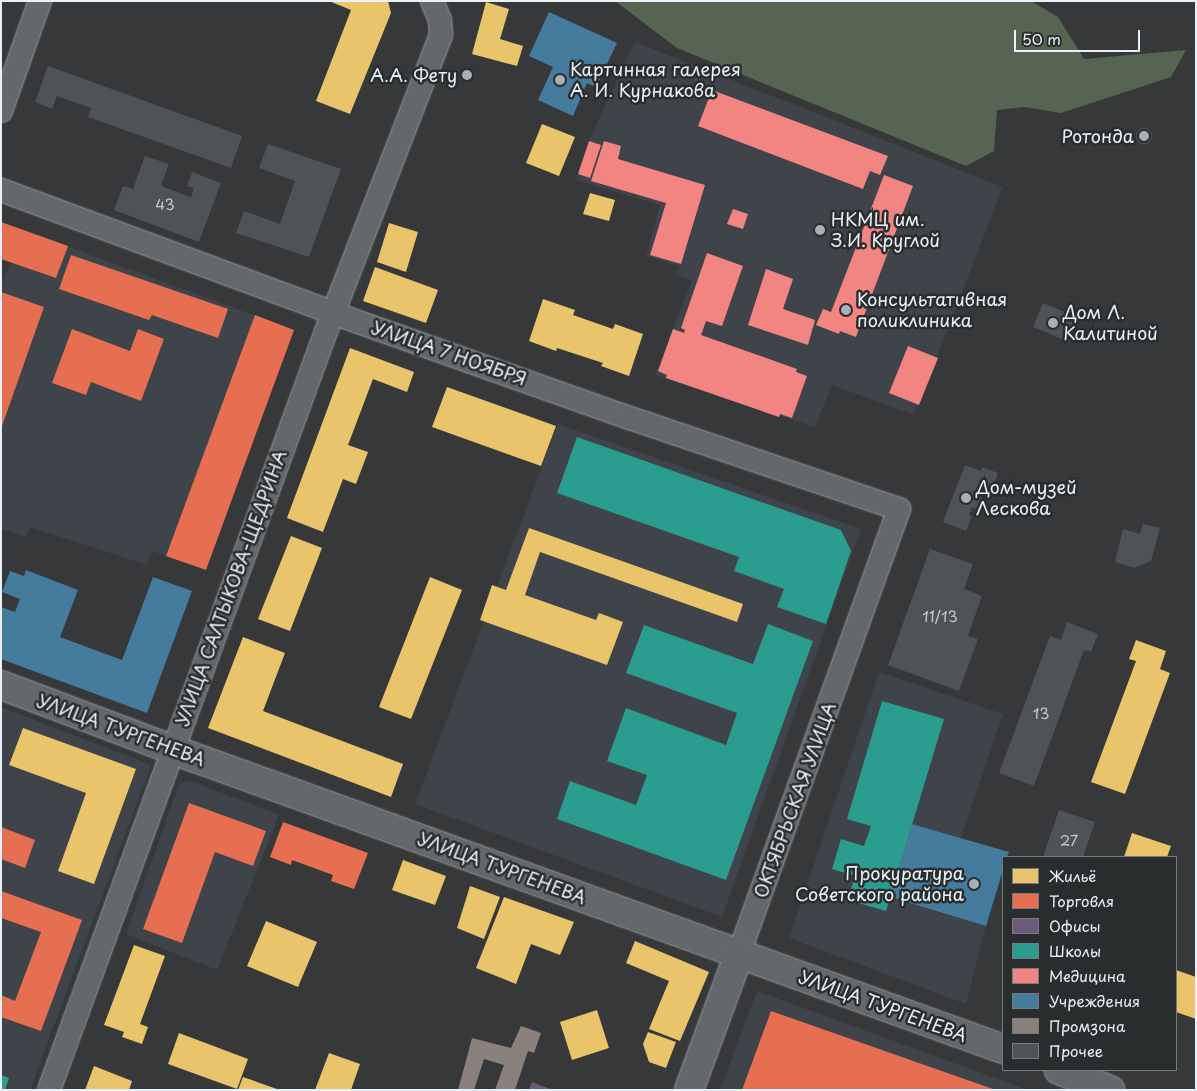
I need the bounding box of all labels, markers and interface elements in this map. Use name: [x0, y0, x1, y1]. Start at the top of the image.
scale bar: [1017, 20, 1143, 52]
text: 50 m: [1022, 27, 1061, 50]
place label: Картинная галерея А. И. Курнакова: [570, 59, 741, 102]
place label: А.А. Фету: [370, 64, 457, 86]
marker: А.А. Фету: [461, 69, 473, 81]
marker: Картинная галерея А. И. Курнакова: [554, 74, 566, 86]
place label: Ротонда: [1062, 125, 1134, 147]
marker: Ротонда: [1138, 130, 1150, 142]
house number: 43: [155, 195, 175, 213]
place label: НКМЦ им. З.И. Круглой: [831, 209, 940, 252]
marker: НКМЦ им. З.И. Круглой: [813, 223, 827, 237]
place label: Консультативная поликлиника: [857, 289, 1007, 332]
place label: Дом Л. Калитиной: [1063, 302, 1158, 344]
marker: Консультативная поликлиника: [839, 303, 853, 317]
street label: УЛИЦА 7 НОЯБРЯ: [368, 316, 530, 390]
marker: Дом Л. Калитиной: [1047, 317, 1059, 329]
street label: УЛИЦА САЛТЫКОВА-ЩЕДРИНА: [171, 446, 291, 730]
place label: Дом-музей Лескова: [976, 477, 1077, 520]
marker: Дом-музей Лескова: [960, 492, 972, 504]
house number: 11/13: [922, 607, 958, 625]
street label: УЛИЦА ТУРГЕНЕВА: [33, 689, 209, 771]
street label: ОКТЯБРЬСКАЯ УЛИЦА: [750, 699, 840, 901]
house number: 13: [1033, 704, 1049, 722]
street label: УЛИЦА ТУРГЕНЕВА: [414, 827, 590, 909]
house number: 27: [1060, 831, 1078, 849]
legend: [1002, 856, 1177, 1071]
place label: Прокуратура Советского района: [795, 863, 964, 906]
text: Жильё: [1049, 864, 1096, 887]
marker: Прокуратура Советского района: [968, 878, 980, 890]
text: Торговля: [1049, 889, 1114, 912]
text: Офисы: [1049, 914, 1101, 937]
text: Школы: [1049, 939, 1101, 962]
text: Медицина: [1049, 964, 1126, 987]
street label: УЛИЦА ТУРГЕНЕВА: [795, 965, 971, 1047]
text: Учреждения: [1049, 989, 1140, 1012]
text: Промзона: [1049, 1014, 1125, 1037]
text: Прочее: [1049, 1039, 1103, 1062]

